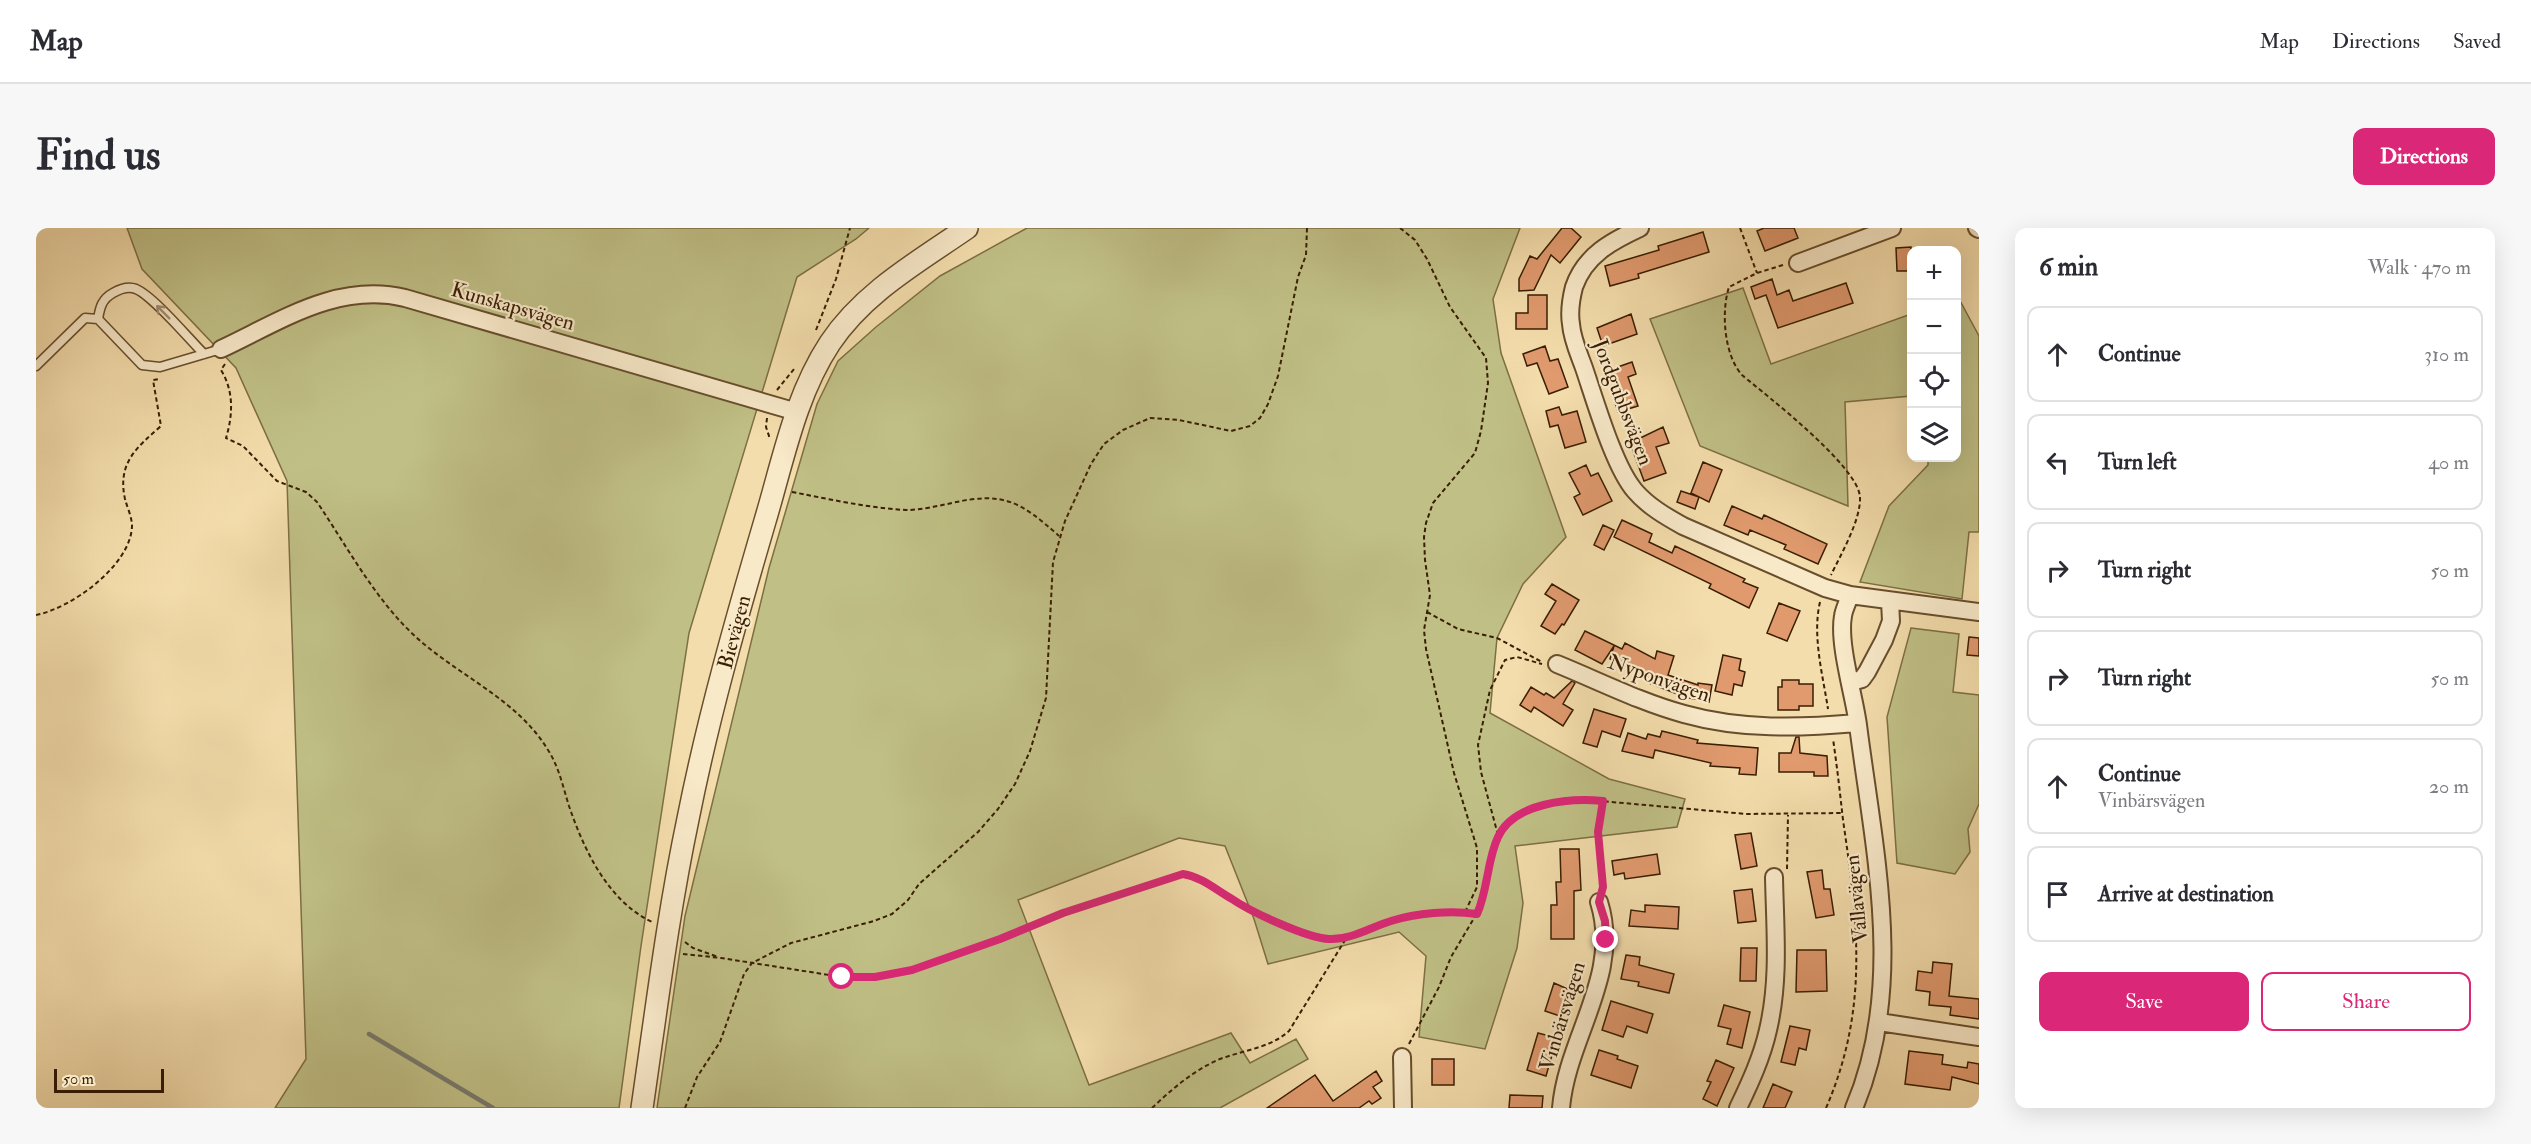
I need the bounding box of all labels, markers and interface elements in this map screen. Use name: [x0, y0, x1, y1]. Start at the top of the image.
text: Map: [30, 24, 83, 59]
text: Map: [2259, 28, 2299, 55]
text: Directions: [2332, 28, 2420, 55]
text: Saved: [2453, 28, 2501, 55]
button: Directions: [2353, 128, 2495, 185]
text: Find us: [36, 130, 160, 182]
map controls: [1907, 246, 1961, 462]
button: +: [1907, 246, 1961, 300]
text: 6 min: [2039, 251, 2098, 283]
text: Walk · 470 m: [2368, 255, 2471, 280]
street label: Kunskapsvägen: [448, 276, 578, 337]
button: −: [1907, 300, 1961, 354]
one-way arrow: [155, 305, 170, 320]
street label: Jordgubbsvägen: [1586, 334, 1659, 469]
icon: ahead: [2041, 338, 2074, 371]
text: Continue: [2098, 340, 2181, 368]
text: 310 m: [2424, 342, 2469, 367]
button: locate: [1907, 354, 1961, 408]
button: layers: [1907, 408, 1961, 462]
icon: left: [2041, 446, 2074, 479]
text: Turn left: [2098, 448, 2177, 476]
text: 40 m: [2428, 450, 2469, 475]
icon: right: [2041, 554, 2074, 587]
text: Turn right: [2098, 556, 2191, 584]
text: 50 m: [2430, 558, 2469, 583]
street label: Bievägen: [712, 592, 757, 672]
street label: Nyponvägen: [1604, 648, 1714, 709]
icon: right: [2041, 662, 2074, 695]
text: Turn right: [2098, 664, 2191, 692]
text: 50 m: [2430, 666, 2469, 691]
text: Continue: [2098, 760, 2181, 788]
icon: ahead: [2041, 770, 2074, 803]
text: 20 m: [2429, 774, 2469, 799]
text: Vinbärsvägen: [2098, 788, 2205, 813]
street label: Vallavägen: [1838, 853, 1875, 944]
icon: arrive: [2041, 878, 2074, 911]
text: Arrive at destination: [2098, 880, 2274, 908]
route end: [1592, 926, 1618, 952]
street label: Vinbärsvägen: [1533, 958, 1592, 1074]
route start: [828, 963, 854, 989]
button: Save: [2039, 972, 2249, 1031]
button: Share: [2261, 972, 2471, 1031]
scale bar: [54, 1066, 164, 1094]
text: 50 m: [63, 1069, 94, 1089]

